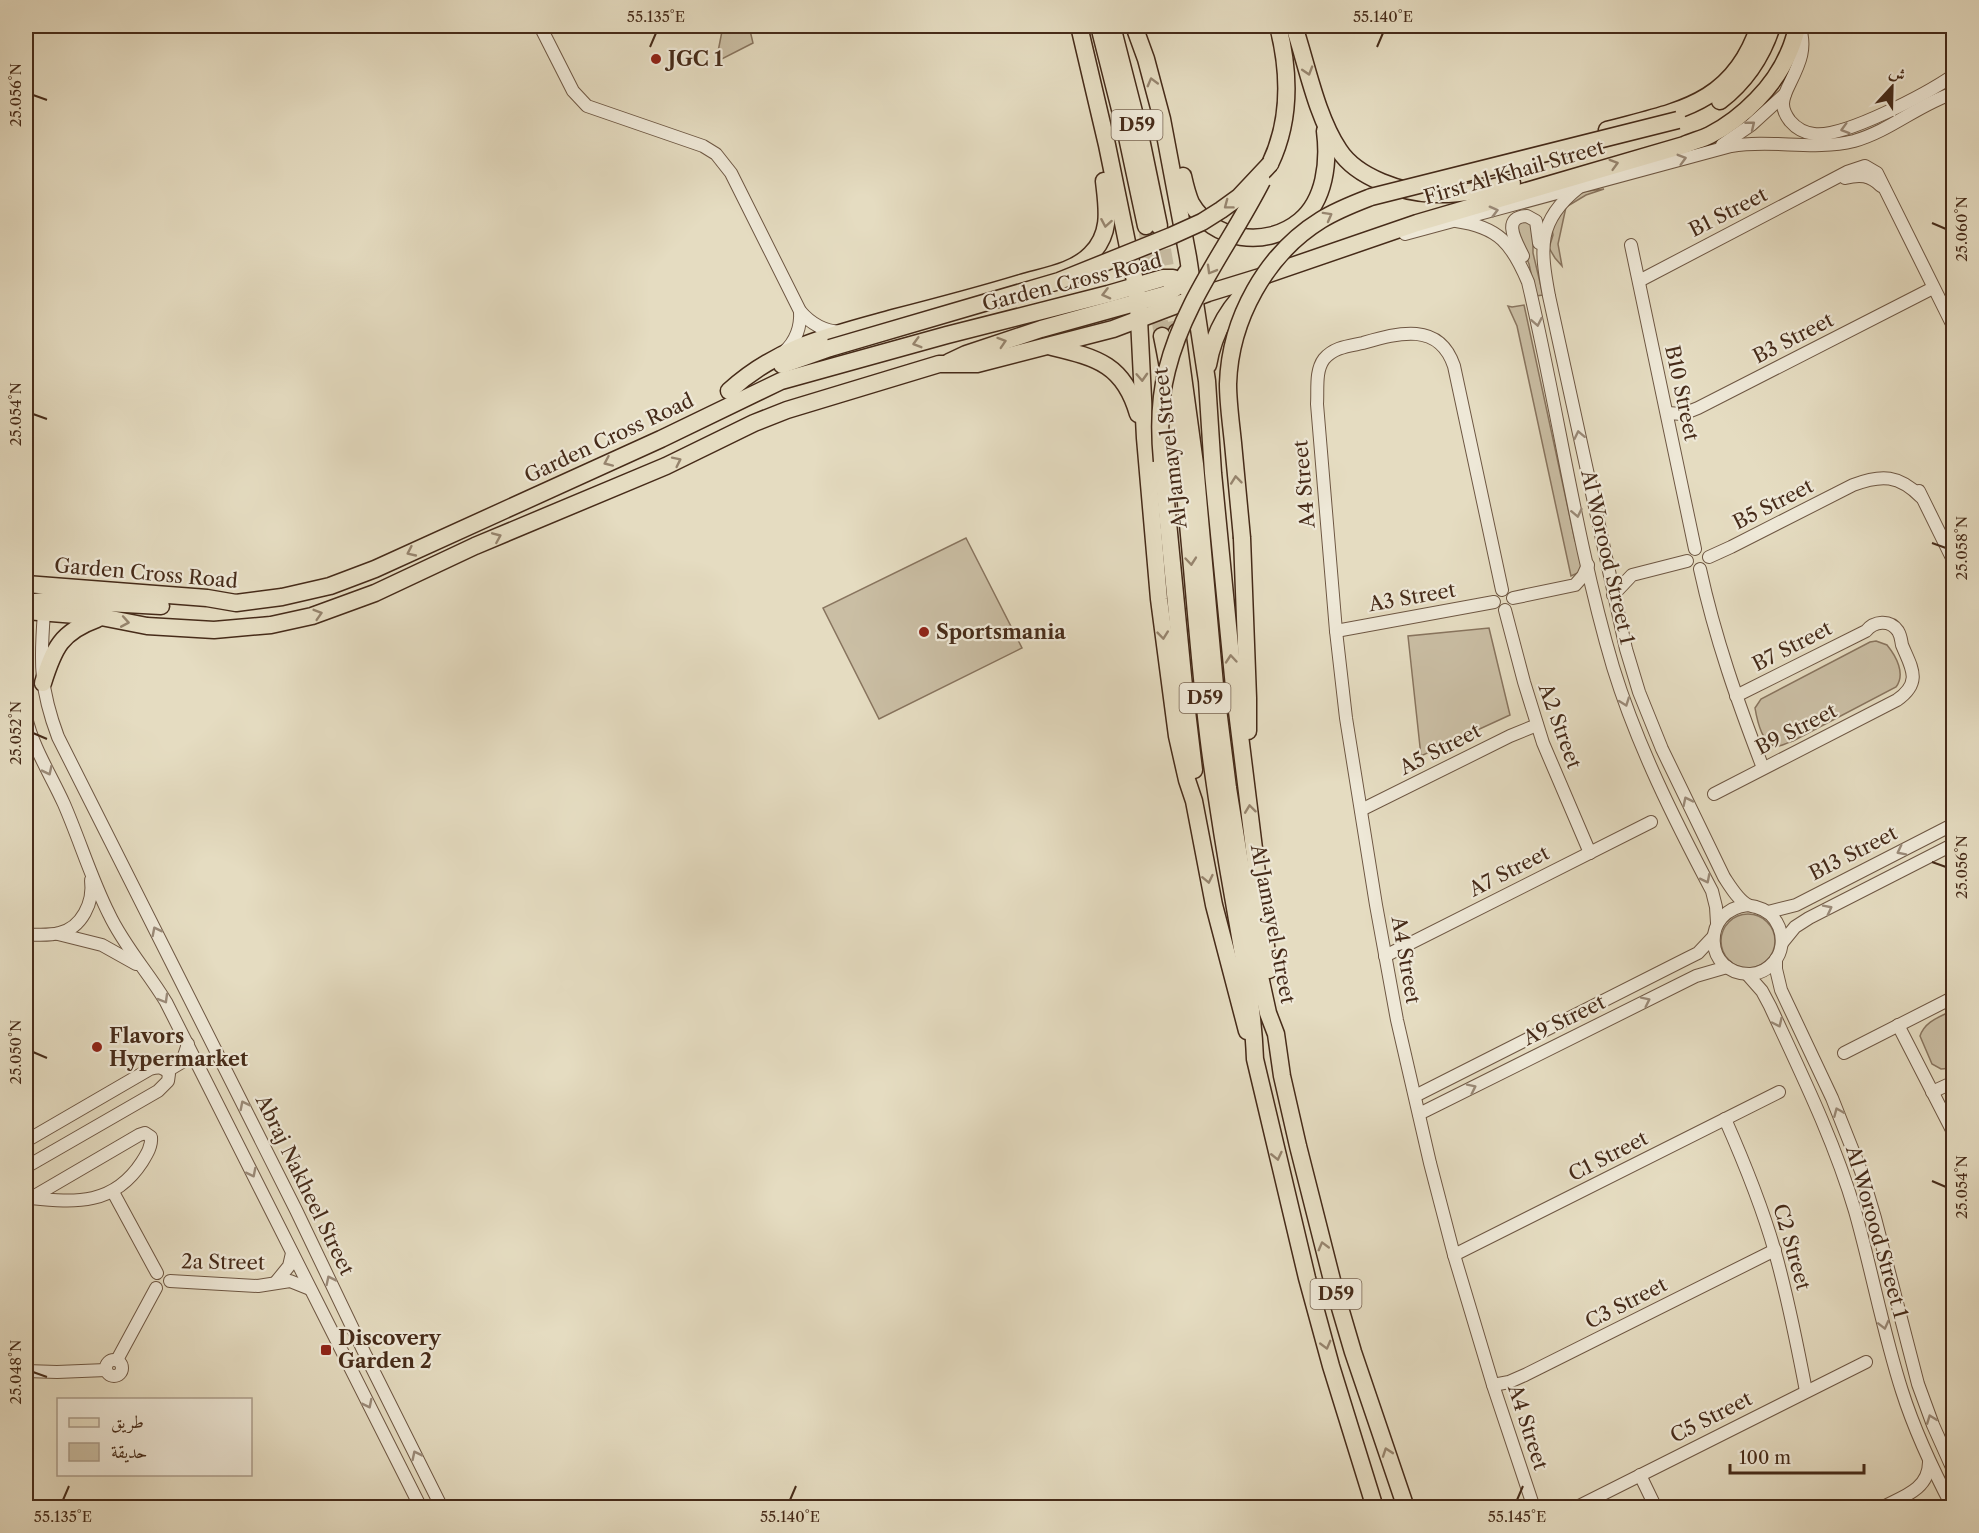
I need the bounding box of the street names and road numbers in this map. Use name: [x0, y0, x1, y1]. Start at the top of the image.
road number: D59: [1112, 110, 1162, 140]
street label: First Al Khail Street: [1421, 135, 1607, 209]
street label: B1 Street: [1685, 182, 1771, 242]
street label: Garden Cross Road: [980, 248, 1164, 316]
street label: B3 Street: [1749, 308, 1837, 368]
street label: B10 Street: [1660, 343, 1704, 443]
street label: Al Jamayel Street: [1148, 366, 1192, 531]
street label: Garden Cross Road: [520, 388, 698, 488]
street label: A4 Street: [1288, 439, 1320, 530]
street label: Al Worood Street 1: [1576, 466, 1640, 647]
street label: B5 Street: [1729, 474, 1817, 534]
street label: Garden Cross Road: [53, 553, 239, 593]
street label: A3 Street: [1366, 578, 1457, 617]
street label: B7 Street: [1748, 616, 1836, 676]
street label: A2 Street: [1533, 679, 1586, 772]
road number: D59: [1180, 683, 1230, 713]
street label: B9 Street: [1751, 698, 1841, 760]
street label: A5 Street: [1395, 718, 1485, 780]
street label: B13 Street: [1805, 821, 1901, 885]
street label: Al Jamayel Street: [1246, 841, 1300, 1006]
street label: A7 Street: [1464, 841, 1553, 902]
street label: A4 Street: [1386, 913, 1425, 1006]
street label: A9 Street: [1518, 990, 1609, 1051]
street label: Abraj Nakheel Street: [250, 1090, 359, 1279]
street label: C1 Street: [1564, 1126, 1652, 1186]
street label: Al Worood Street 1: [1841, 1142, 1913, 1322]
street label: C2 Street: [1768, 1201, 1816, 1293]
street label: 2a Street: [181, 1249, 265, 1275]
street label: C3 Street: [1581, 1272, 1671, 1334]
road number: D59: [1310, 1279, 1362, 1309]
street label: A4 Street: [1503, 1380, 1553, 1473]
street label: C5 Street: [1666, 1386, 1756, 1448]

